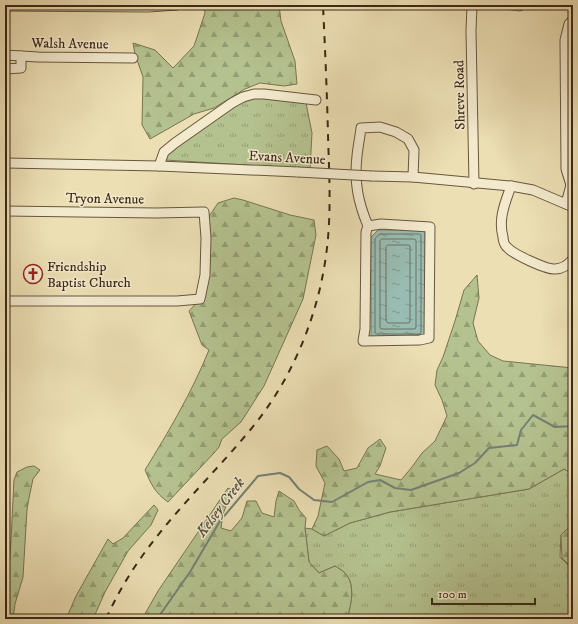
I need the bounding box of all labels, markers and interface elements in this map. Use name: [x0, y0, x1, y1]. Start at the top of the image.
street label: Walsh Avenue: [30, 34, 109, 54]
street label: Shreve Road: [450, 60, 470, 130]
street label: Evans Avenue: [248, 147, 326, 169]
street label: Tryon Avenue: [66, 189, 145, 209]
place label: Friendship Baptist Church: [47, 258, 132, 292]
church icon: Friendship Baptist Church: [22, 263, 44, 285]
water label: Kelsey Creek: [191, 473, 249, 542]
scale bar: [432, 580, 535, 606]
text: 100 m: [438, 587, 467, 602]

